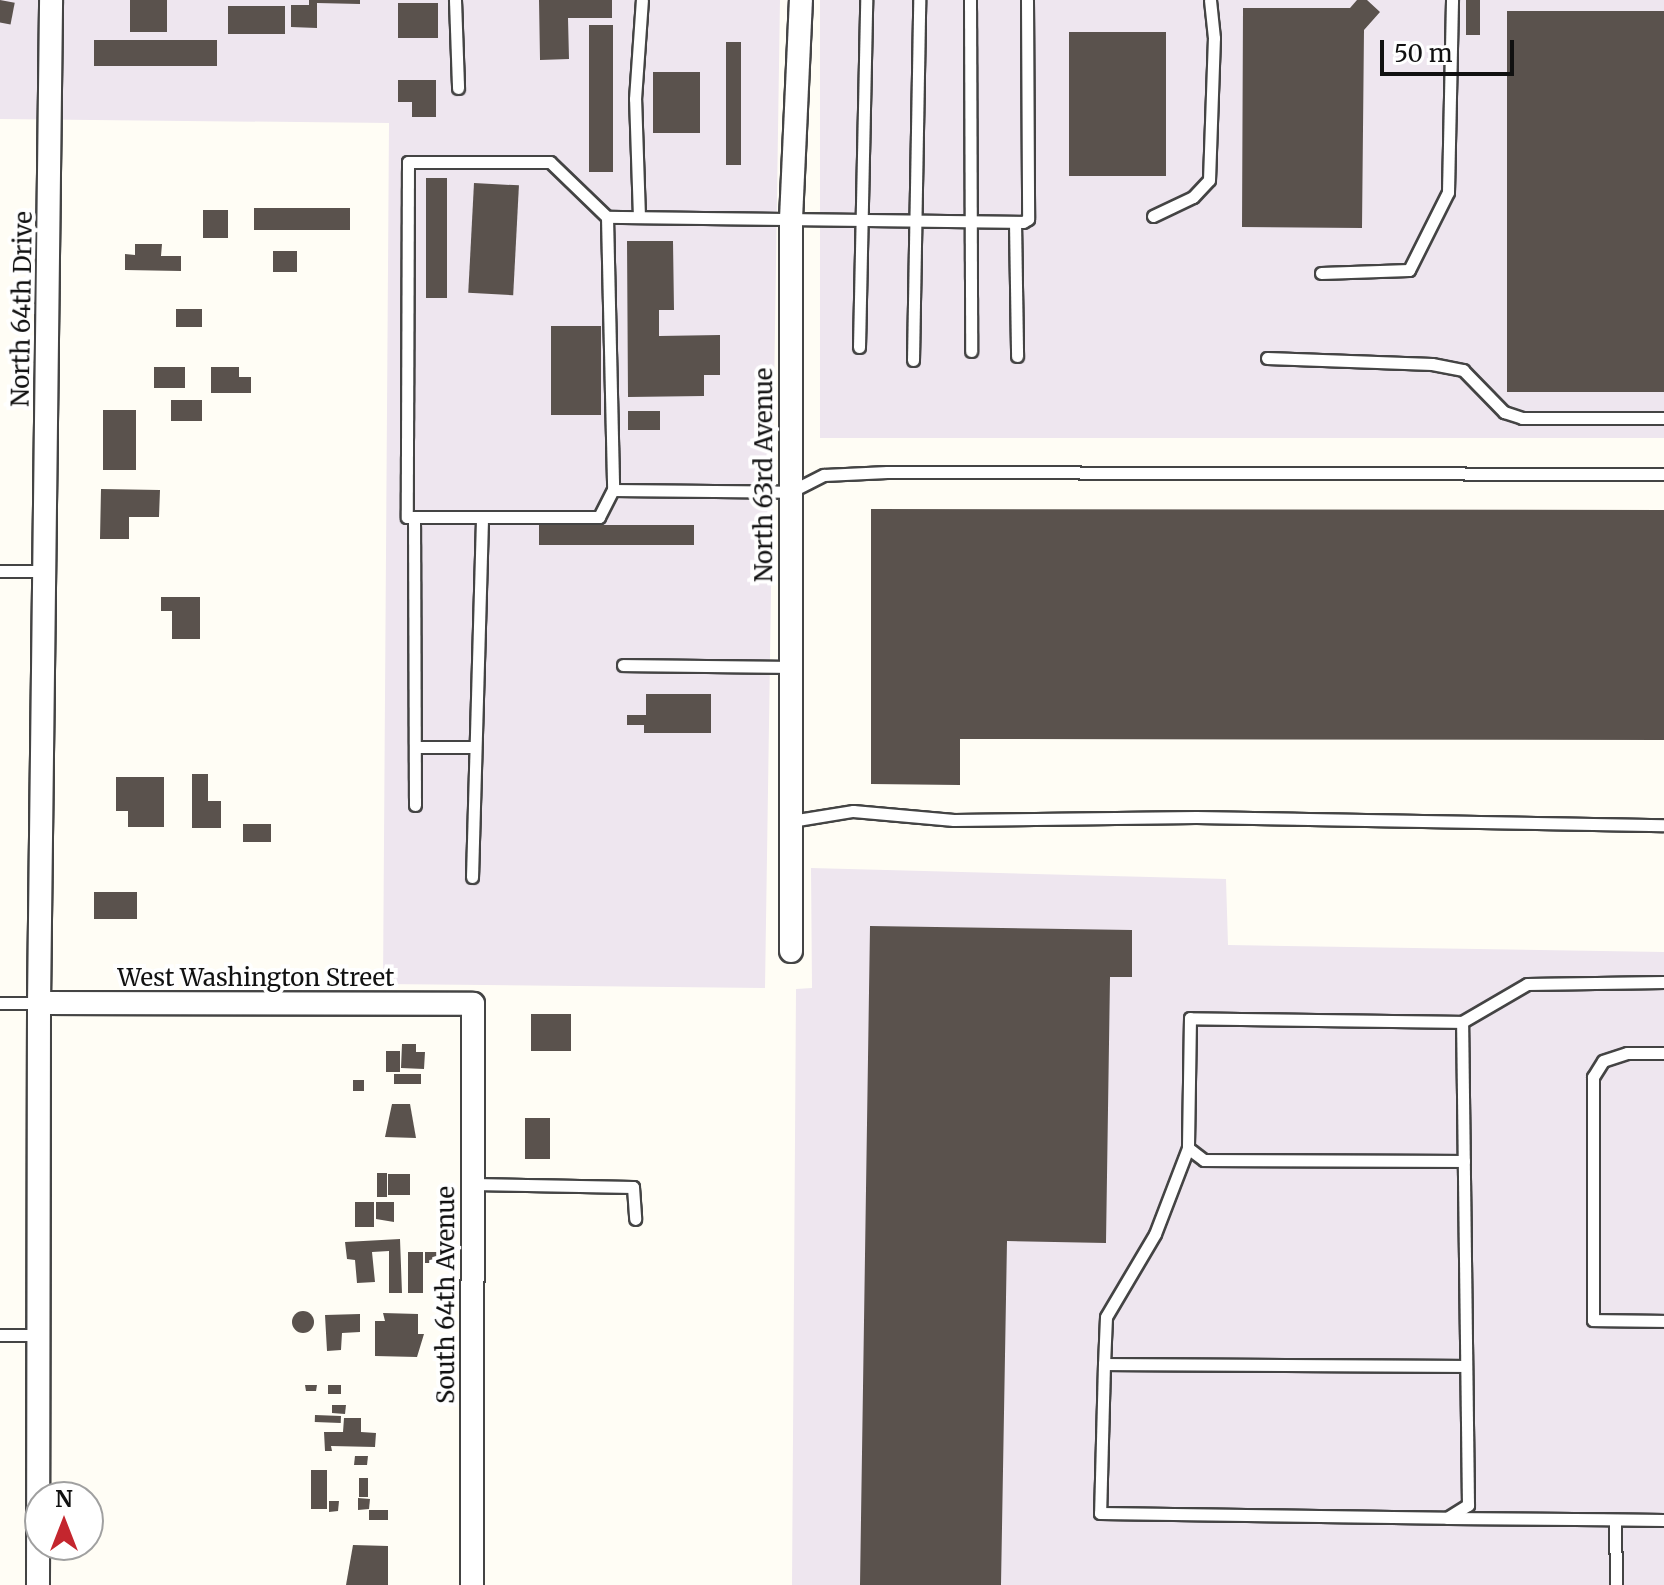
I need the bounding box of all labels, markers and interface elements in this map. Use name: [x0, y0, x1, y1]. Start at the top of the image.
scale bar: [1384, 24, 1518, 74]
text: 50 m: [1394, 38, 1453, 69]
street label: North 64th Drive: [6, 211, 38, 407]
street label: North 63rd Avenue: [750, 368, 778, 582]
street label: West Washington Street: [118, 964, 394, 992]
street label: South 64th Avenue: [432, 1186, 460, 1404]
north arrow: [24, 1481, 104, 1561]
text: N: [55, 1485, 73, 1513]

